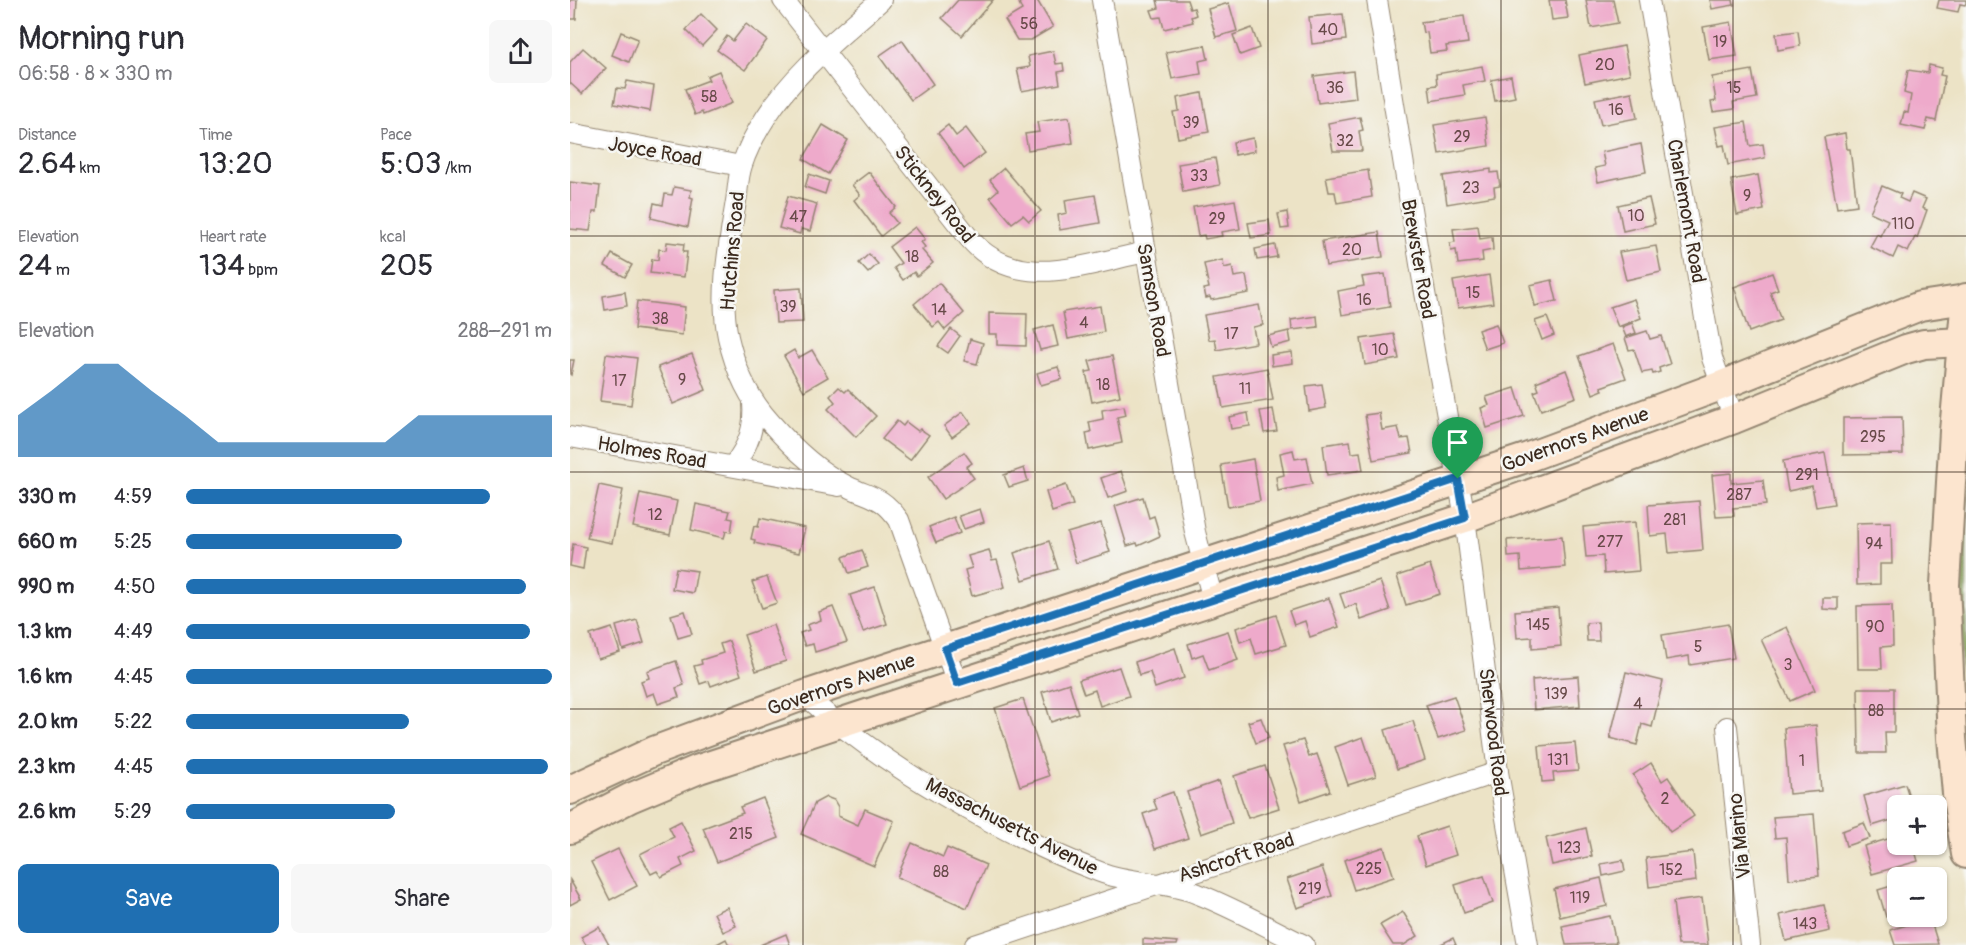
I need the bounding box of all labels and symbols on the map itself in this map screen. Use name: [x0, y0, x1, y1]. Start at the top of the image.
house number: 56: [1020, 14, 1038, 34]
house number: 40: [1318, 20, 1338, 40]
house number: 19: [1713, 32, 1727, 52]
house number: 20: [1595, 55, 1615, 75]
house number: 36: [1326, 78, 1344, 98]
house number: 15: [1727, 78, 1741, 98]
house number: 58: [701, 87, 717, 107]
house number: 16: [1608, 100, 1624, 120]
house number: 39: [1182, 113, 1200, 133]
house number: 29: [1453, 127, 1471, 147]
street label: Joyce Road: [606, 131, 704, 172]
house number: 32: [1336, 131, 1354, 151]
street label: Charlemont Road: [1662, 137, 1711, 285]
street label: Stickney Road: [889, 140, 981, 248]
house number: 33: [1190, 166, 1208, 186]
house number: 23: [1462, 178, 1480, 198]
house number: 9: [1743, 186, 1751, 206]
street label: Hutchins Road: [715, 190, 750, 312]
street label: Brewster Road: [1396, 197, 1441, 321]
house number: 10: [1627, 206, 1645, 226]
house number: 47: [789, 207, 807, 227]
house number: 29: [1208, 209, 1226, 229]
house number: 110: [1891, 214, 1915, 234]
house number: 20: [1342, 240, 1362, 260]
street label: Samson Road: [1131, 241, 1176, 359]
house number: 18: [905, 247, 919, 267]
house number: 15: [1466, 283, 1480, 303]
house number: 16: [1356, 290, 1372, 310]
house number: 39: [779, 297, 797, 317]
house number: 14: [931, 300, 947, 320]
house number: 38: [652, 309, 669, 329]
house number: 4: [1079, 313, 1089, 333]
house number: 17: [1224, 324, 1239, 344]
house number: 10: [1371, 340, 1389, 360]
house number: 9: [678, 370, 686, 390]
house number: 17: [612, 371, 627, 391]
house number: 18: [1096, 375, 1110, 395]
house number: 11: [1239, 379, 1251, 399]
street label: Governors Avenue: [1498, 401, 1652, 478]
pin: [1432, 417, 1483, 479]
house number: 295: [1860, 427, 1886, 447]
street label: Holmes Road: [595, 431, 708, 474]
house number: 291: [1795, 465, 1819, 485]
house number: 287: [1726, 485, 1752, 505]
house number: 12: [647, 505, 663, 525]
house number: 281: [1663, 510, 1687, 530]
house number: 277: [1597, 532, 1623, 552]
house number: 94: [1865, 534, 1883, 554]
house number: 145: [1526, 615, 1550, 635]
house number: 90: [1865, 617, 1885, 637]
house number: 5: [1694, 637, 1702, 657]
street label: Governors Avenue: [764, 647, 918, 721]
house number: 3: [1784, 655, 1793, 675]
street label: Sherwood Road: [1473, 667, 1514, 797]
house number: 139: [1544, 684, 1568, 704]
house number: 4: [1633, 694, 1643, 714]
house number: 88: [1868, 701, 1884, 721]
house number: 131: [1547, 750, 1569, 770]
house number: 1: [1799, 751, 1805, 771]
street label: Massachusetts Avenue: [921, 772, 1102, 881]
house number: 2: [1661, 789, 1670, 809]
street label: Via Marino: [1723, 792, 1756, 880]
house number: 215: [729, 824, 753, 844]
street label: Ashcroft Road: [1175, 827, 1298, 888]
house number: 123: [1557, 838, 1581, 858]
house number: 225: [1356, 859, 1382, 879]
house number: 152: [1659, 860, 1683, 880]
house number: 88: [933, 862, 949, 882]
house number: 219: [1298, 879, 1322, 899]
house number: 119: [1570, 888, 1590, 908]
house number: 143: [1793, 914, 1817, 934]

